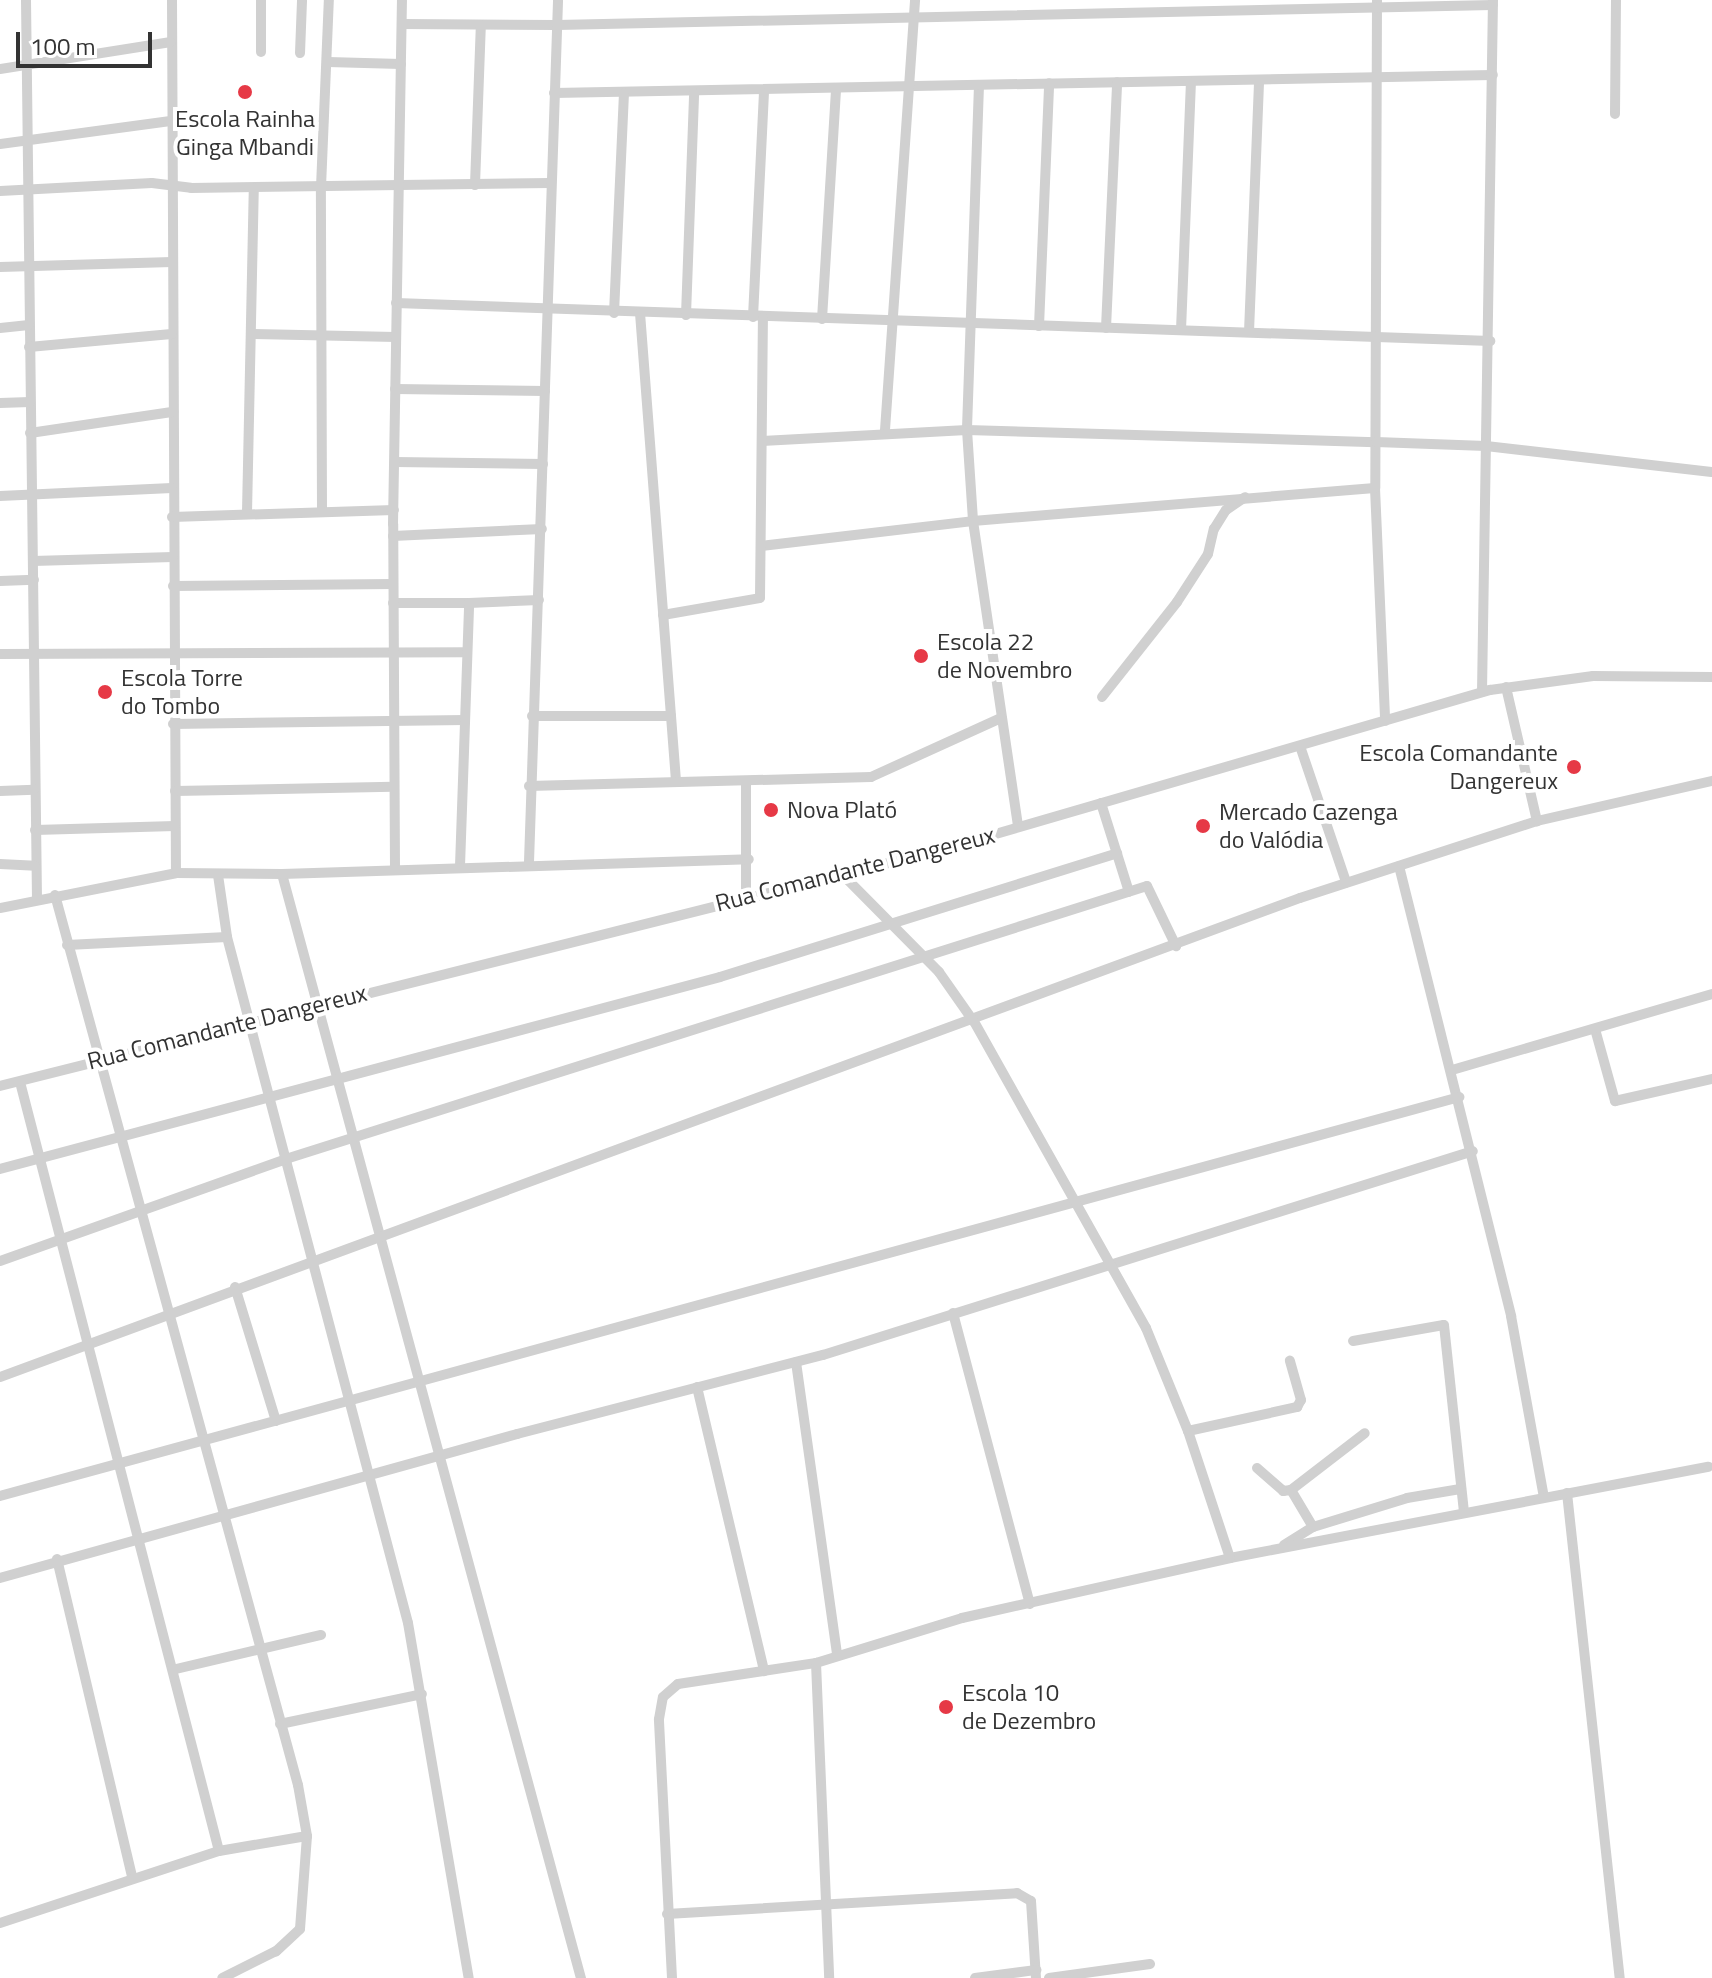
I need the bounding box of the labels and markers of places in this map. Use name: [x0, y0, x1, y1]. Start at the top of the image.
marker: Escola Rainha Ginga Mbandi: [236, 83, 254, 101]
place label: Escola Rainha Ginga Mbandi: [175, 105, 315, 161]
place label: Escola 22 de Novembro: [937, 628, 1073, 684]
marker: Escola 22 de Novembro: [912, 647, 930, 665]
place label: Escola Torre do Tombo: [121, 664, 243, 720]
marker: Escola Torre do Tombo: [96, 683, 114, 701]
place label: Escola Comandante Dangereux: [1359, 739, 1558, 795]
marker: Escola Comandante Dangereux: [1565, 758, 1583, 776]
place label: Nova Plató: [787, 796, 897, 824]
place label: Mercado Cazenga do Valódia: [1219, 798, 1398, 854]
marker: Nova Plató: [762, 801, 780, 819]
marker: Mercado Cazenga do Valódia: [1194, 817, 1212, 835]
place label: Escola 10 de Dezembro: [962, 1679, 1096, 1735]
marker: Escola 10 de Dezembro: [937, 1698, 955, 1716]

